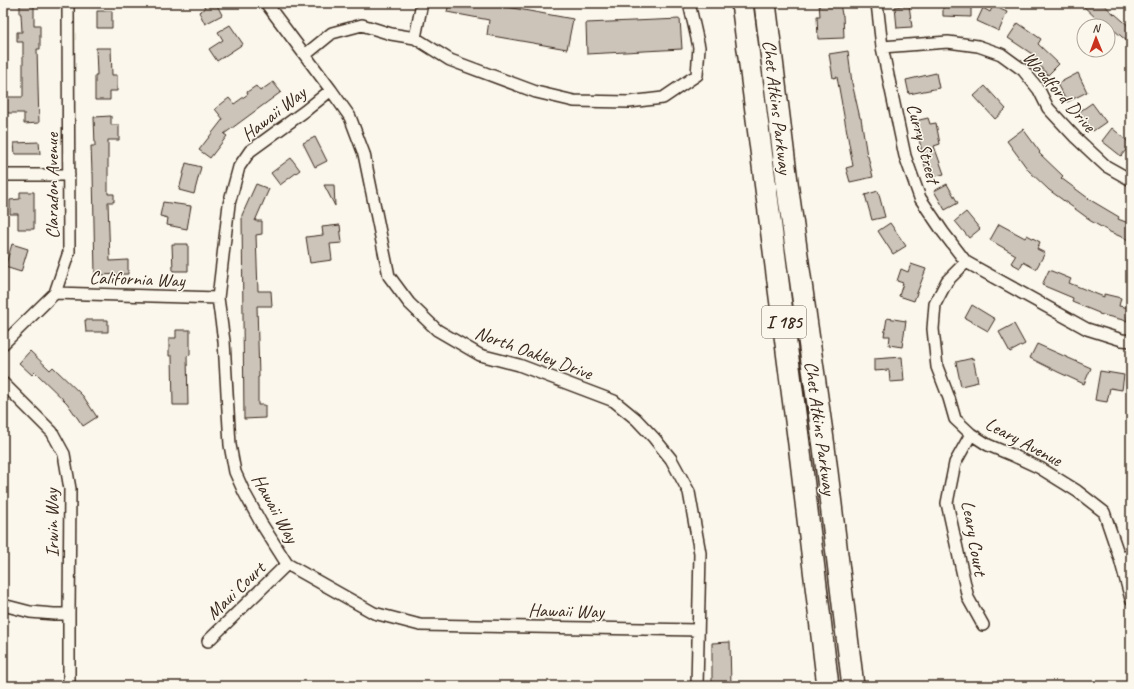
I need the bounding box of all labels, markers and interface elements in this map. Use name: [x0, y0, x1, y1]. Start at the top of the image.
north arrow: [1076, 18, 1116, 58]
text: N: [1092, 21, 1102, 35]
street label: Chet Atkins Parkway: [757, 39, 797, 177]
street label: Woodford Drive: [1018, 46, 1102, 138]
street label: Hawaii Way: [236, 80, 312, 147]
street label: Curry Street: [901, 101, 946, 188]
street label: Claradon Avenue: [40, 131, 64, 239]
street label: California Way: [89, 265, 187, 293]
road number: I 185: [762, 306, 806, 338]
street label: North Oakley Drive: [472, 321, 597, 386]
street label: Chet Atkins Parkway: [799, 360, 841, 498]
street label: Leary Avenue: [981, 412, 1068, 473]
street label: Hawaii Way: [246, 470, 305, 549]
street label: Irwin Way: [39, 487, 65, 557]
street label: Leary Court: [956, 499, 993, 579]
street label: Maui Court: [201, 555, 272, 625]
street label: Hawaii Way: [528, 598, 606, 624]

